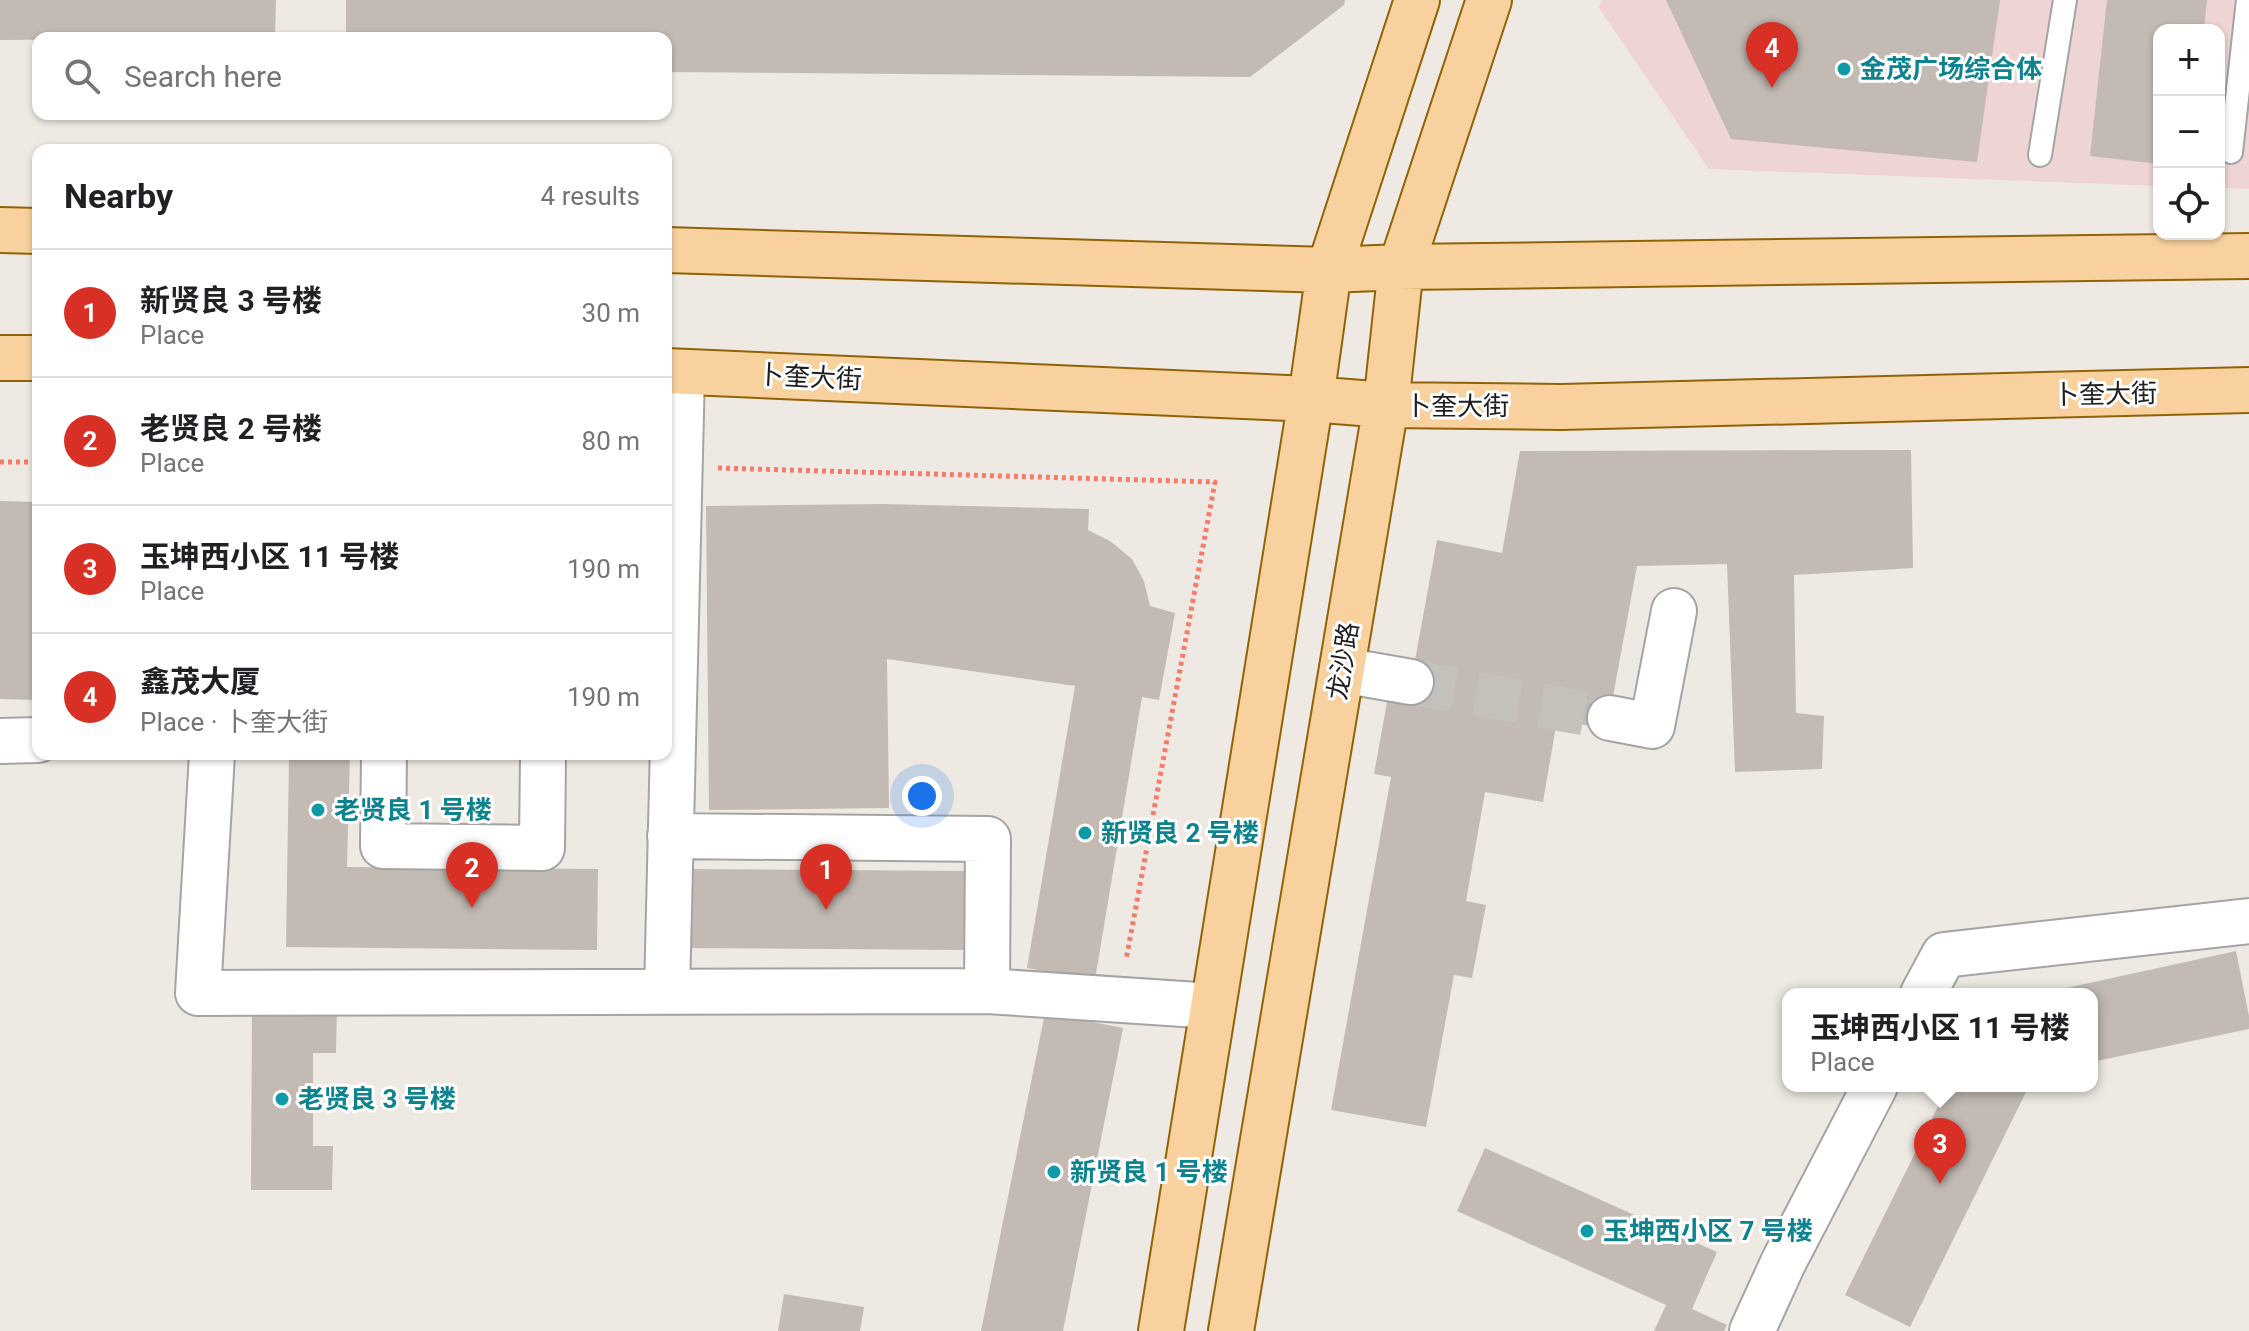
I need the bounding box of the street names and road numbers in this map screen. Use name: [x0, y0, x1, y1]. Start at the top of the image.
street label: 卜奎大街: [757, 359, 863, 395]
street label: 卜奎大街: [2053, 378, 2157, 410]
street label: 卜奎大街: [1405, 391, 1509, 421]
street label: 龙沙路: [1322, 620, 1364, 702]

